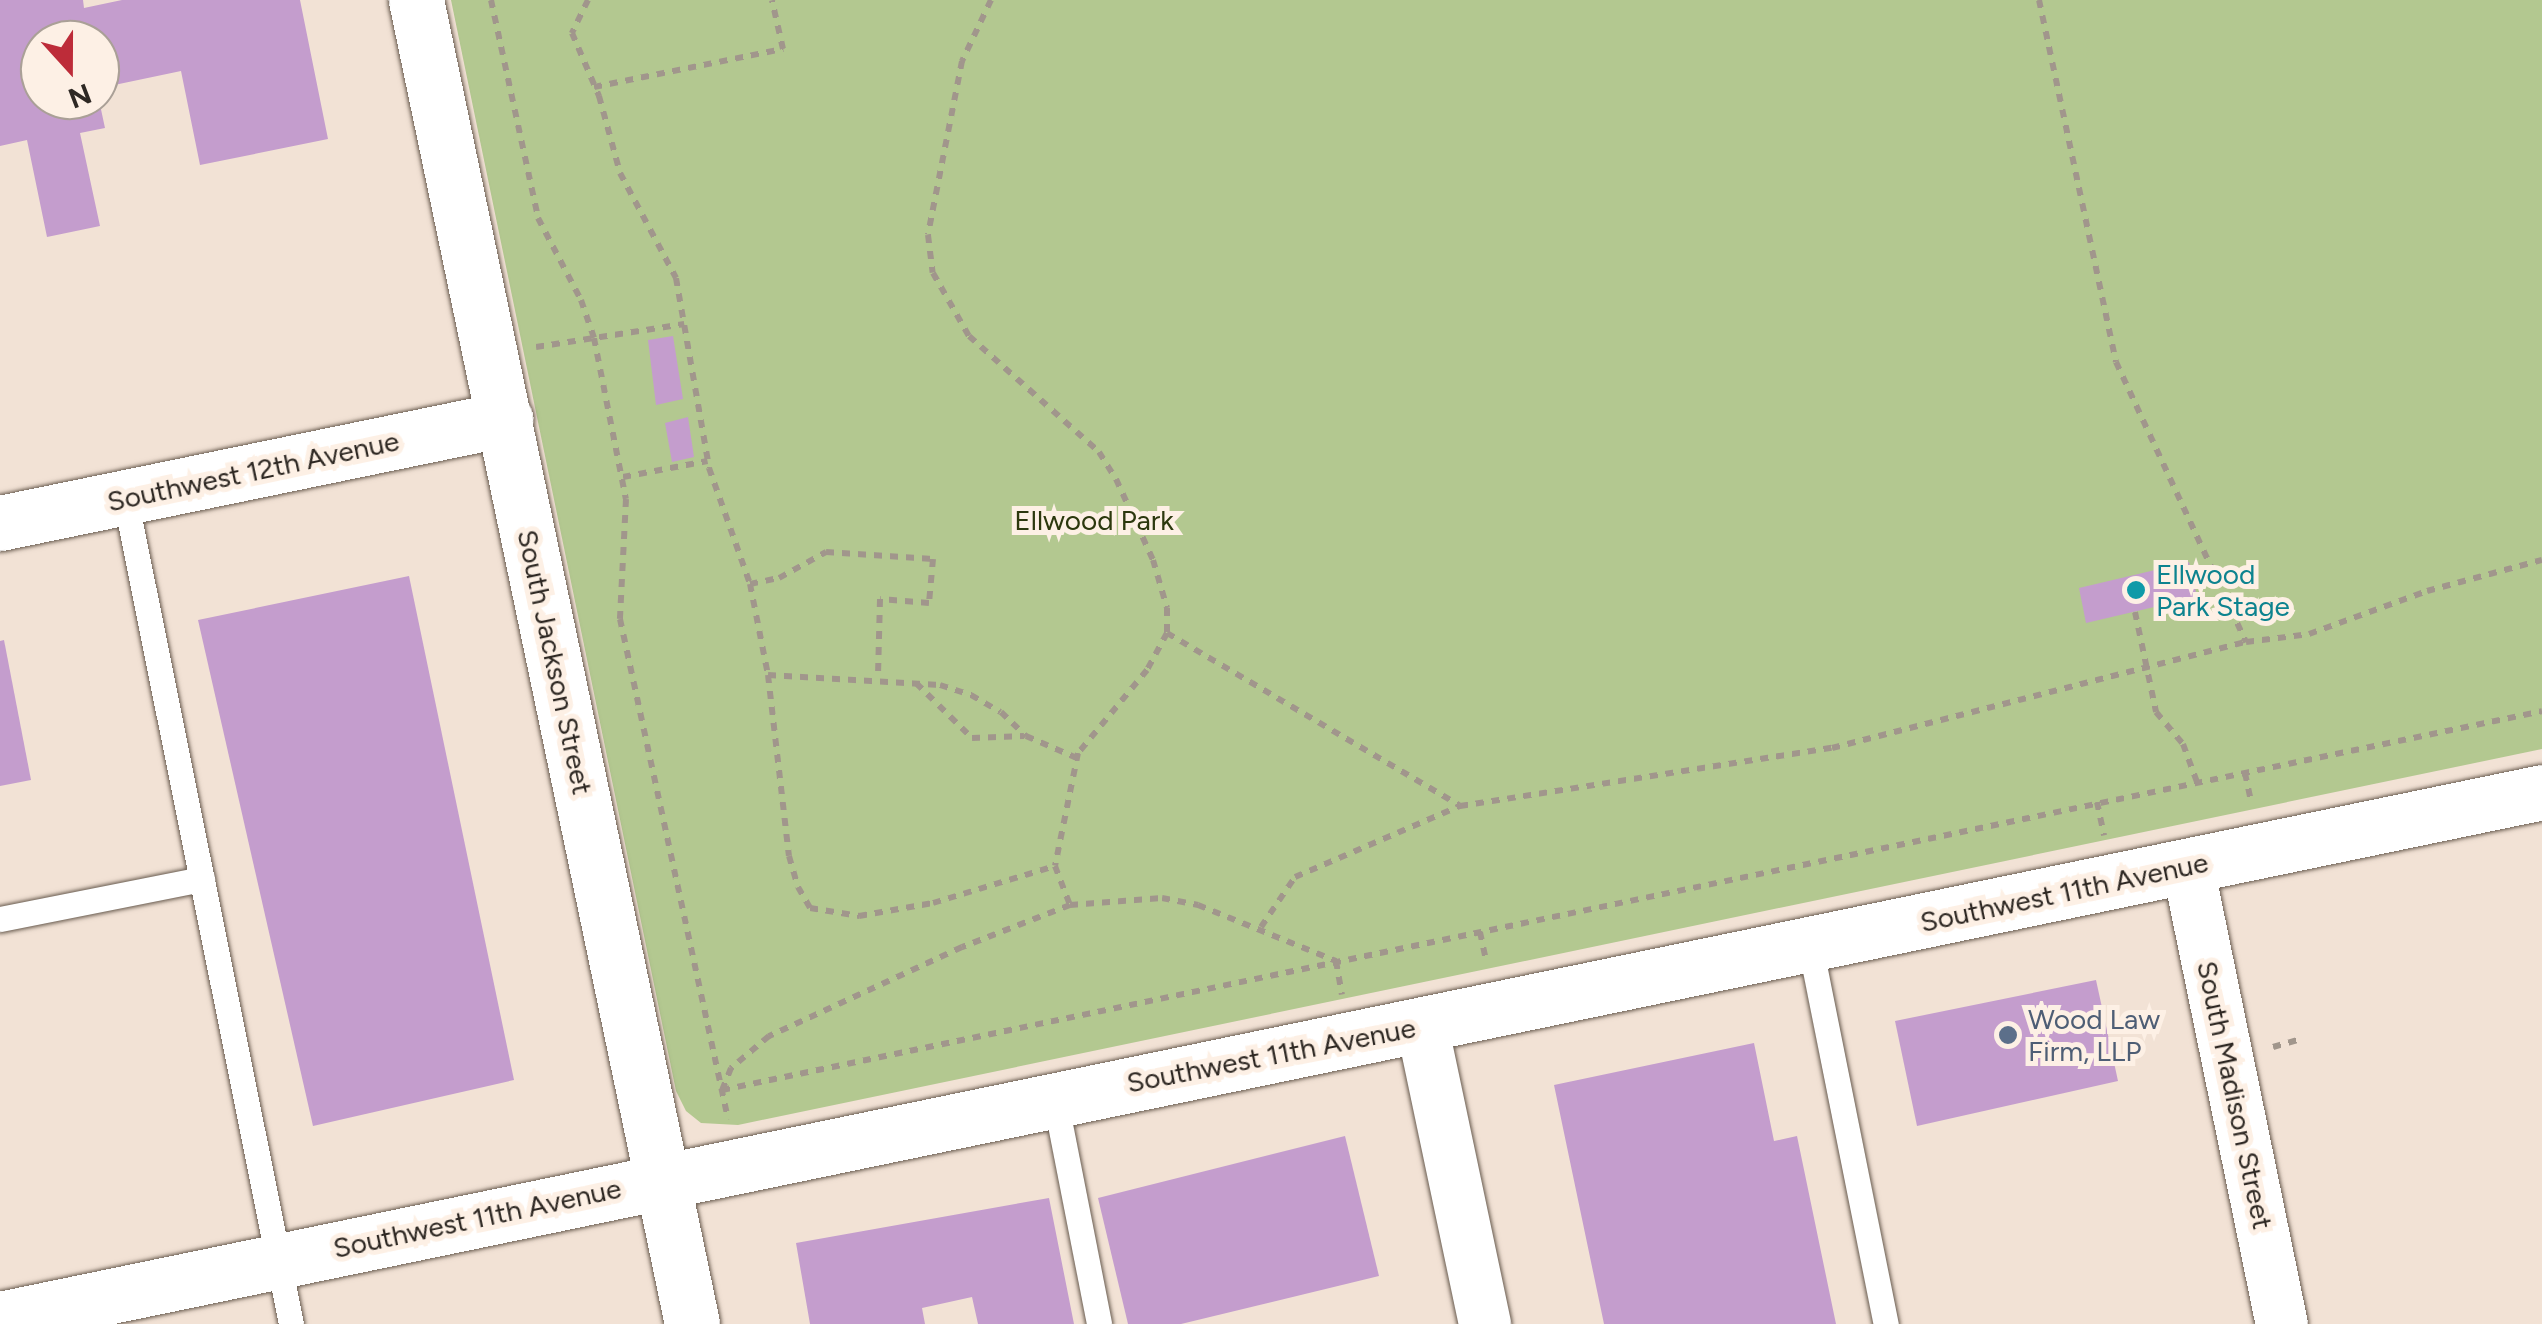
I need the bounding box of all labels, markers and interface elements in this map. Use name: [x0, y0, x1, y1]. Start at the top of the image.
north arrow: [20, 20, 120, 120]
text: N: [64, 76, 96, 116]
street label: Southwest 12th Avenue: [104, 424, 402, 518]
park label: Ellwood Park: [1014, 503, 1174, 537]
street label: South Jackson Street: [511, 527, 599, 797]
place label: Ellwood Park Stage: [2156, 557, 2290, 623]
marker: Ellwood Park Stage: [2125, 579, 2147, 601]
street label: Southwest 11th Avenue: [1917, 845, 2211, 939]
street label: South Madison Street: [2190, 958, 2280, 1232]
place label: Wood Law Firm, LLP: [2028, 1002, 2160, 1068]
street label: Southwest 11th Avenue: [1124, 1011, 1418, 1099]
marker: Wood Law Firm, LLP: [1997, 1024, 2019, 1046]
street label: Southwest 11th Avenue: [330, 1171, 624, 1265]

